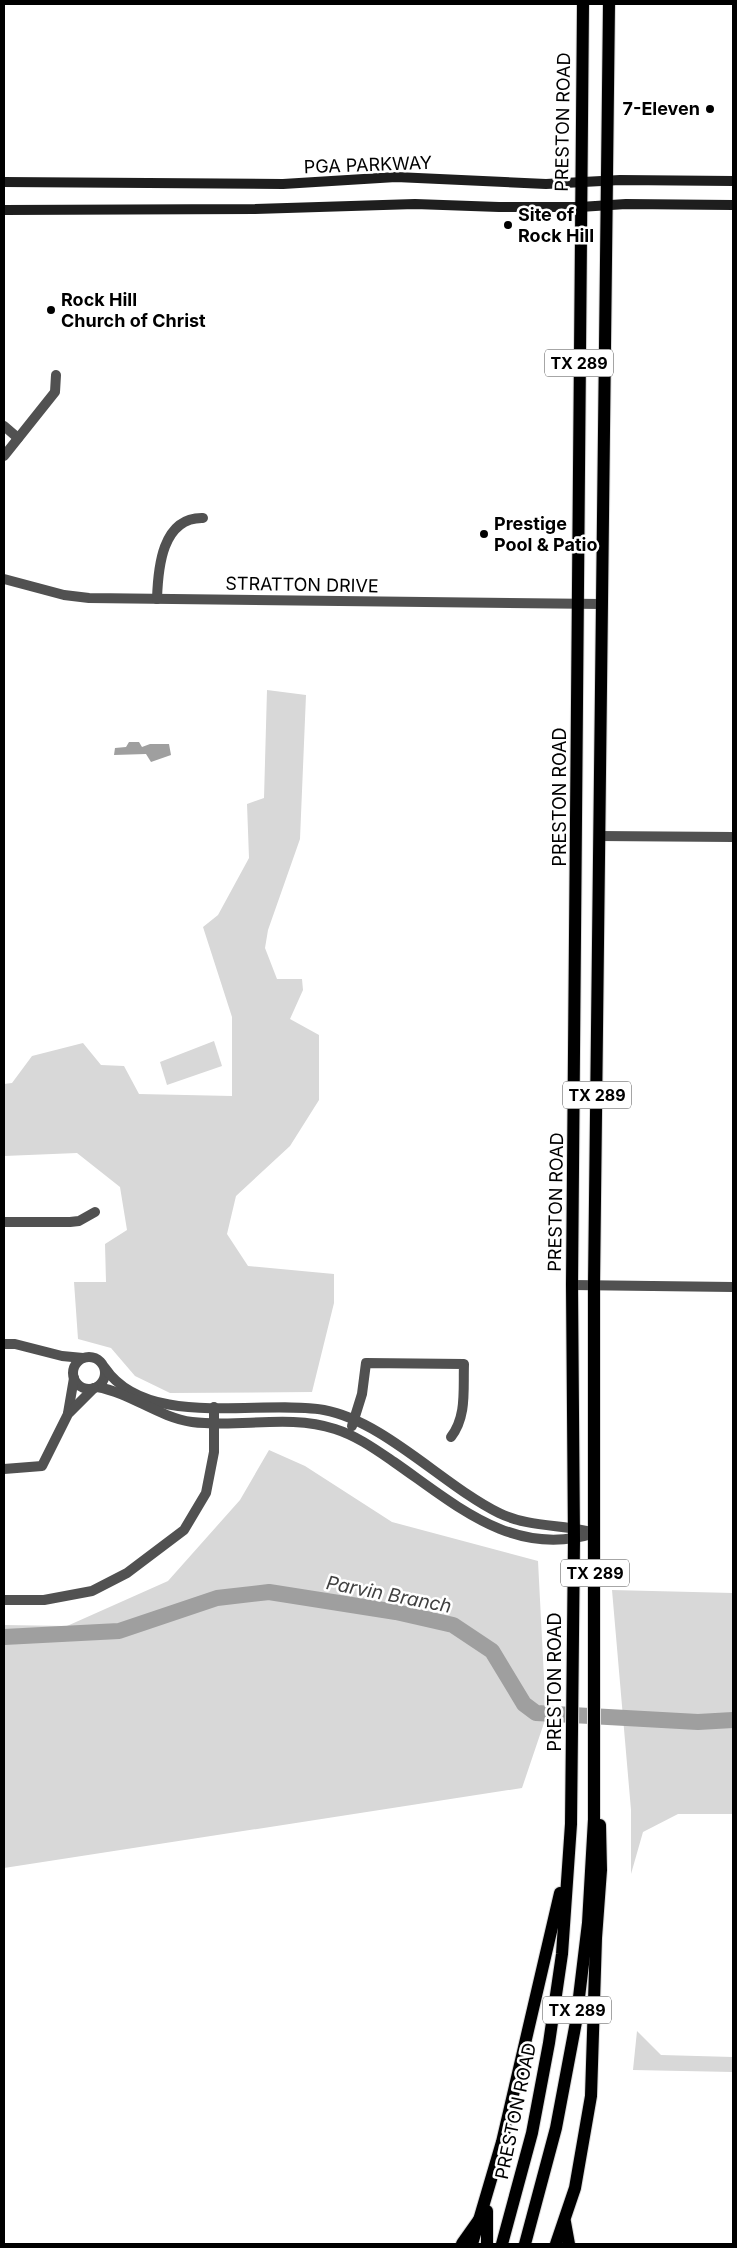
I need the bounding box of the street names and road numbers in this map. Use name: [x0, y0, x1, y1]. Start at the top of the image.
street label: PRESTON ROAD: [551, 52, 574, 192]
street label: PGA PARKWAY: [304, 152, 432, 177]
road number: TX 289: [545, 349, 613, 376]
street label: STRATTON DRIVE: [225, 573, 379, 596]
street label: PRESTON ROAD: [549, 727, 570, 867]
road number: TX 289: [563, 1082, 631, 1108]
street label: PRESTON ROAD: [544, 1132, 567, 1272]
road number: TX 289: [561, 1560, 629, 1586]
street label: PRESTON ROAD: [544, 1612, 565, 1752]
road number: TX 289: [543, 1996, 611, 2024]
street label: PRESTON ROAD: [491, 2041, 540, 2181]

